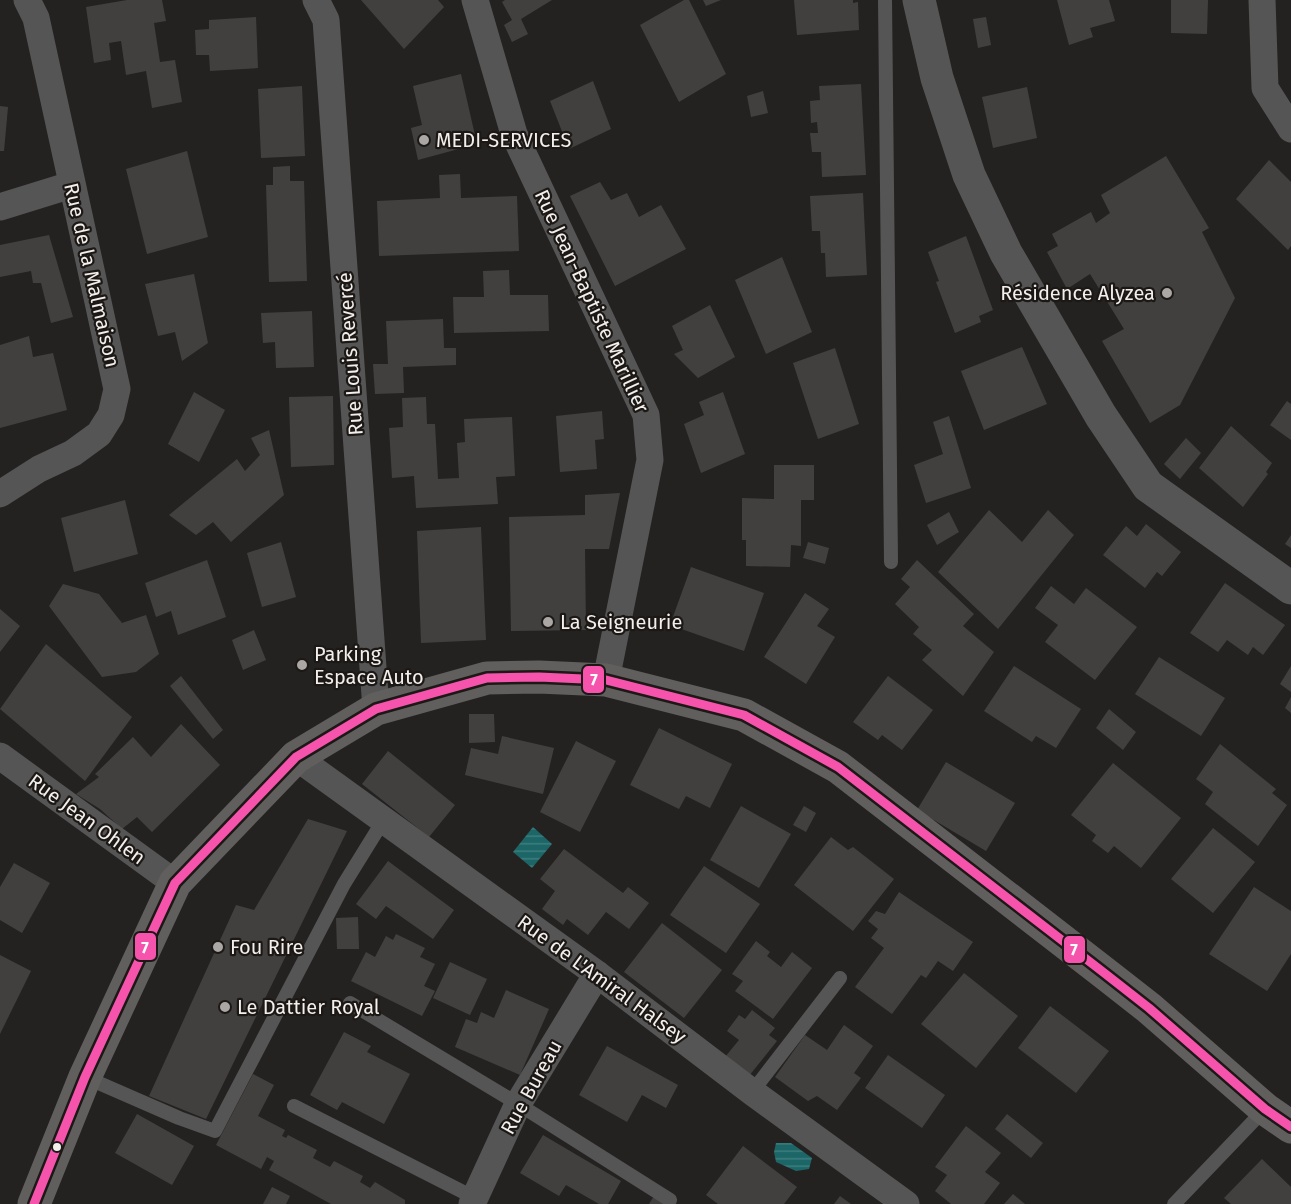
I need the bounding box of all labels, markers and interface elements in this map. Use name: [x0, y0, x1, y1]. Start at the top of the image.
place label: MEDI-SERVICES: [436, 128, 572, 152]
marker: MEDI-SERVICES: [417, 133, 431, 147]
street label: Rue de la Malmaison: [59, 180, 125, 370]
street label: Rue Jean-Baptiste Marillier: [530, 186, 654, 417]
street label: Rue Louis Revercé: [332, 272, 368, 436]
place label: Résidence Alyzea: [1000, 281, 1155, 305]
marker: Résidence Alyzea: [1160, 286, 1174, 300]
place label: La Seigneurie: [560, 610, 682, 634]
marker: La Seigneurie: [541, 615, 555, 629]
place label: Parking Espace Auto: [314, 642, 424, 689]
marker: Parking Espace Auto: [295, 658, 309, 672]
line badge: 7: [582, 665, 605, 694]
text: 7: [590, 670, 598, 689]
street label: Rue Jean Ohlen: [24, 769, 150, 869]
street label: Rue de L'Amiral Halsey: [513, 910, 691, 1048]
line badge: 7: [134, 932, 157, 961]
place label: Fou Rire: [230, 935, 304, 959]
line badge: 7: [1063, 935, 1086, 964]
text: 7: [141, 938, 149, 957]
marker: Fou Rire: [211, 940, 225, 954]
text: 7: [1070, 940, 1078, 959]
place label: Le Dattier Royal: [237, 995, 380, 1019]
marker: Le Dattier Royal: [218, 1000, 232, 1014]
street label: Rue Bureau: [495, 1036, 567, 1138]
unlabelled marker: [51, 1141, 63, 1153]

